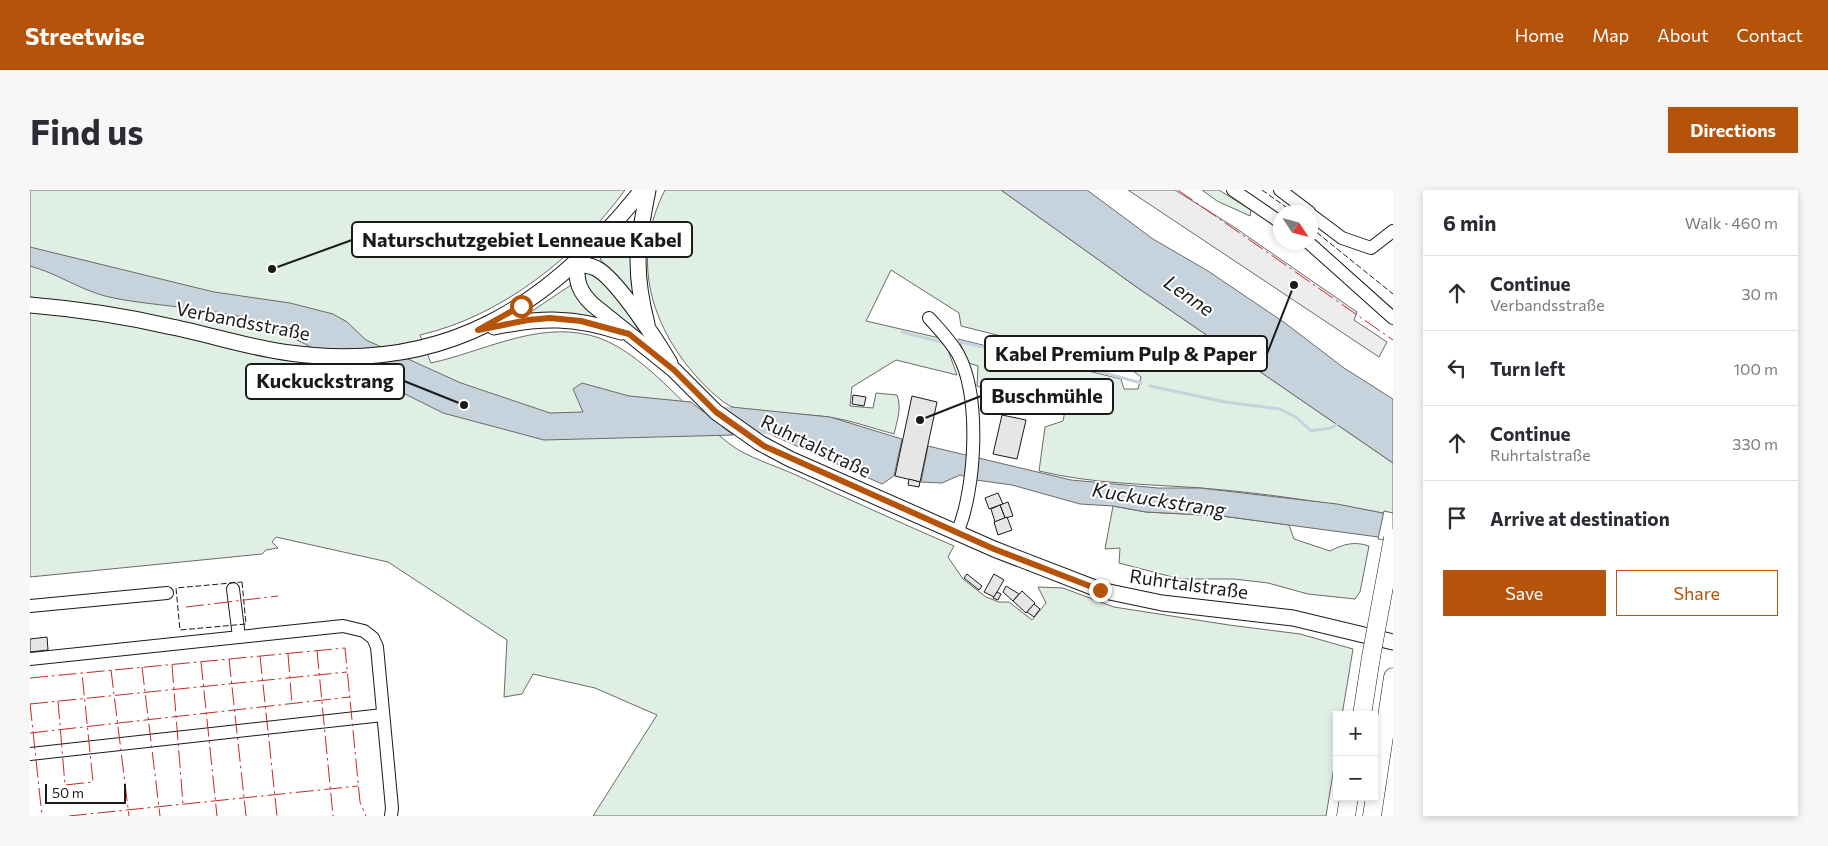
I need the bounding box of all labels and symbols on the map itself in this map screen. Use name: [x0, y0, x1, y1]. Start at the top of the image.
north arrow: [1273, 205, 1318, 250]
callout: Naturschutzgebiet Lenneaue Kabel: [352, 222, 692, 257]
text: Naturschutzgebiet Lenneaue Kabel: [362, 227, 682, 251]
water label: Lenne: [1160, 269, 1220, 321]
route start: [510, 295, 533, 318]
street label: Verbandsstraße: [174, 296, 312, 345]
callout: Kabel Premium Pulp & Paper: [985, 336, 1267, 371]
text: Kabel Premium Pulp & Paper: [995, 341, 1257, 365]
callout: Kuckuckstrang: [246, 364, 404, 399]
text: Kuckuckstrang: [256, 368, 394, 392]
callout: Buschmühle: [981, 379, 1113, 414]
text: Buschmühle: [991, 383, 1103, 407]
street label: Ruhrtalstraße: [757, 409, 875, 482]
water label: Kuckuckstrang: [1091, 477, 1229, 522]
street label: Ruhrtalstraße: [1128, 564, 1250, 603]
route end: [1089, 579, 1112, 602]
scale bar: [45, 781, 126, 804]

